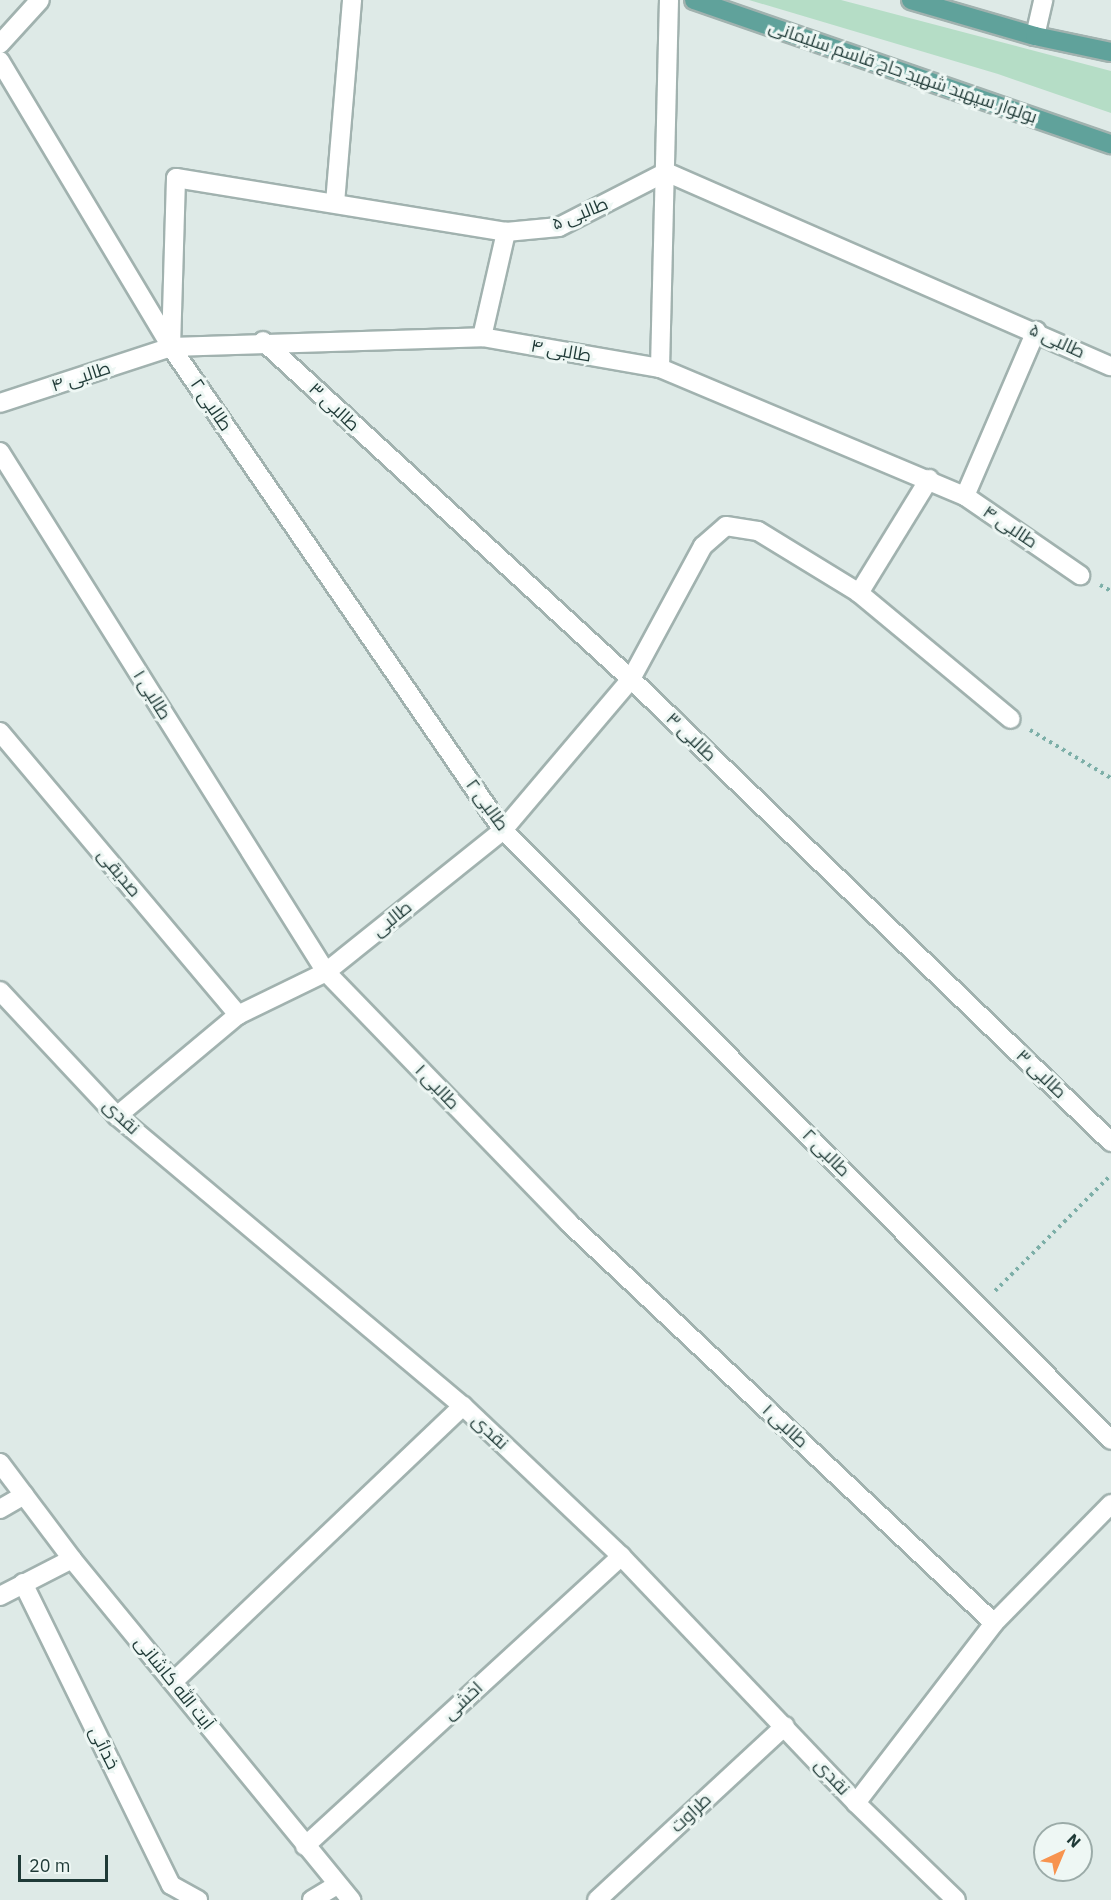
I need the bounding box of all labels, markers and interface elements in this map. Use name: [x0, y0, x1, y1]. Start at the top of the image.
street label: بولوار سپهبد شهید حاج قاسم سلیمانی: [766, 16, 1040, 128]
street label: طالبی ۵: [549, 193, 611, 235]
street label: طالبی ۵: [1026, 319, 1088, 363]
street label: طالبی ۴: [529, 335, 593, 367]
street label: طالبی ۴: [49, 357, 113, 397]
street label: طالبی ۲: [186, 375, 236, 435]
street label: طالبی ۳: [304, 378, 364, 436]
street label: طالبی ۴: [979, 501, 1041, 553]
street label: طالبی ۱: [128, 666, 176, 724]
street label: طالبی ۳: [661, 708, 721, 766]
street label: طالبی ۲: [461, 775, 513, 835]
street label: صدیقی: [93, 844, 145, 902]
street label: طالبی: [368, 896, 416, 942]
street label: طالبی ۳: [1011, 1045, 1071, 1103]
street label: طالبی ۱: [410, 1060, 464, 1114]
street label: نقدی: [98, 1095, 144, 1139]
street label: طالبی ۲: [798, 1125, 854, 1181]
street label: طالبی ۱: [758, 1399, 812, 1453]
street label: نقدی: [467, 1410, 513, 1454]
street label: آیت الله کاشانی: [130, 1632, 218, 1734]
street label: اخشی: [439, 1677, 487, 1725]
street label: خدائی: [84, 1723, 124, 1773]
street label: نقدی: [810, 1754, 854, 1800]
street label: طراوت: [666, 1789, 716, 1837]
north arrow: [1033, 1822, 1093, 1882]
text: N: [1063, 1829, 1085, 1852]
scale bar: [21, 1843, 111, 1881]
text: 20 m: [29, 1854, 71, 1877]

